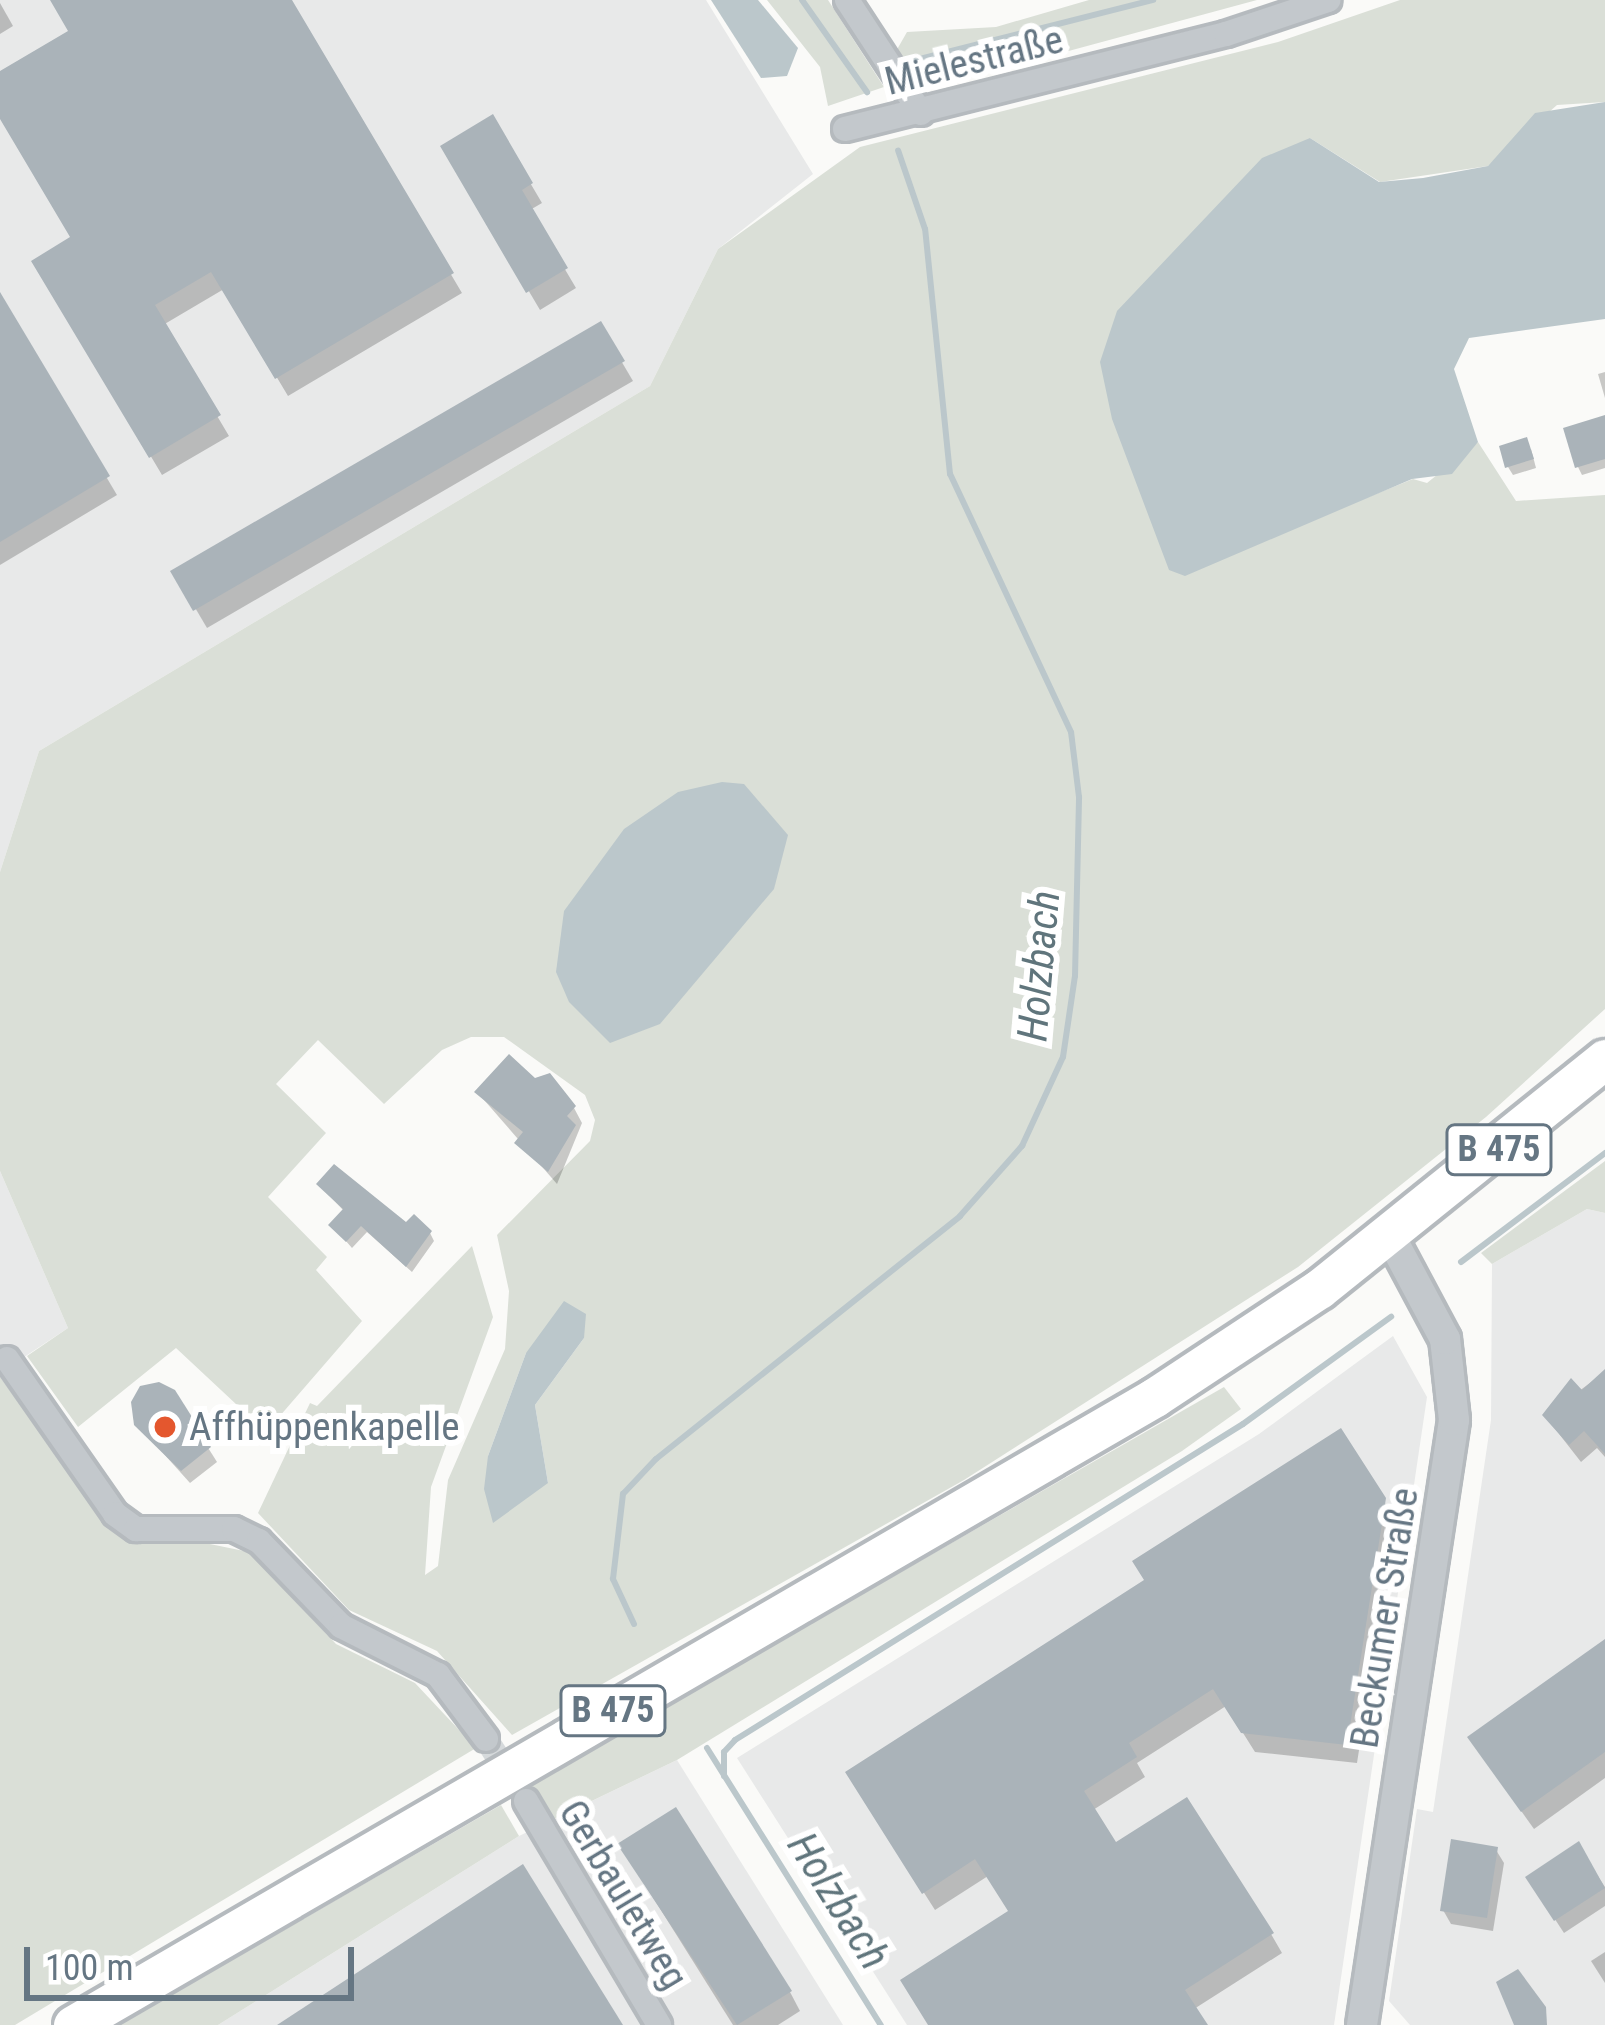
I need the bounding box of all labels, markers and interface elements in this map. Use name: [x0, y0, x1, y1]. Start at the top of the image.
street label: Mielestraße: [880, 16, 1068, 106]
water label: Holzbach: [1007, 889, 1071, 1043]
road number: B 475: [1445, 1120, 1553, 1180]
place label: Affhüppenkapelle: [189, 1404, 459, 1450]
marker: Affhüppenkapelle: [152, 1414, 178, 1440]
street label: Beckumer Straße: [1341, 1485, 1429, 1751]
road number: B 475: [559, 1681, 667, 1741]
street label: Gerbauletweg: [548, 1792, 698, 1998]
water label: Holzbach: [777, 1824, 899, 1978]
scale bar: [30, 1923, 360, 1997]
text: 100 m: [45, 1947, 134, 1989]

